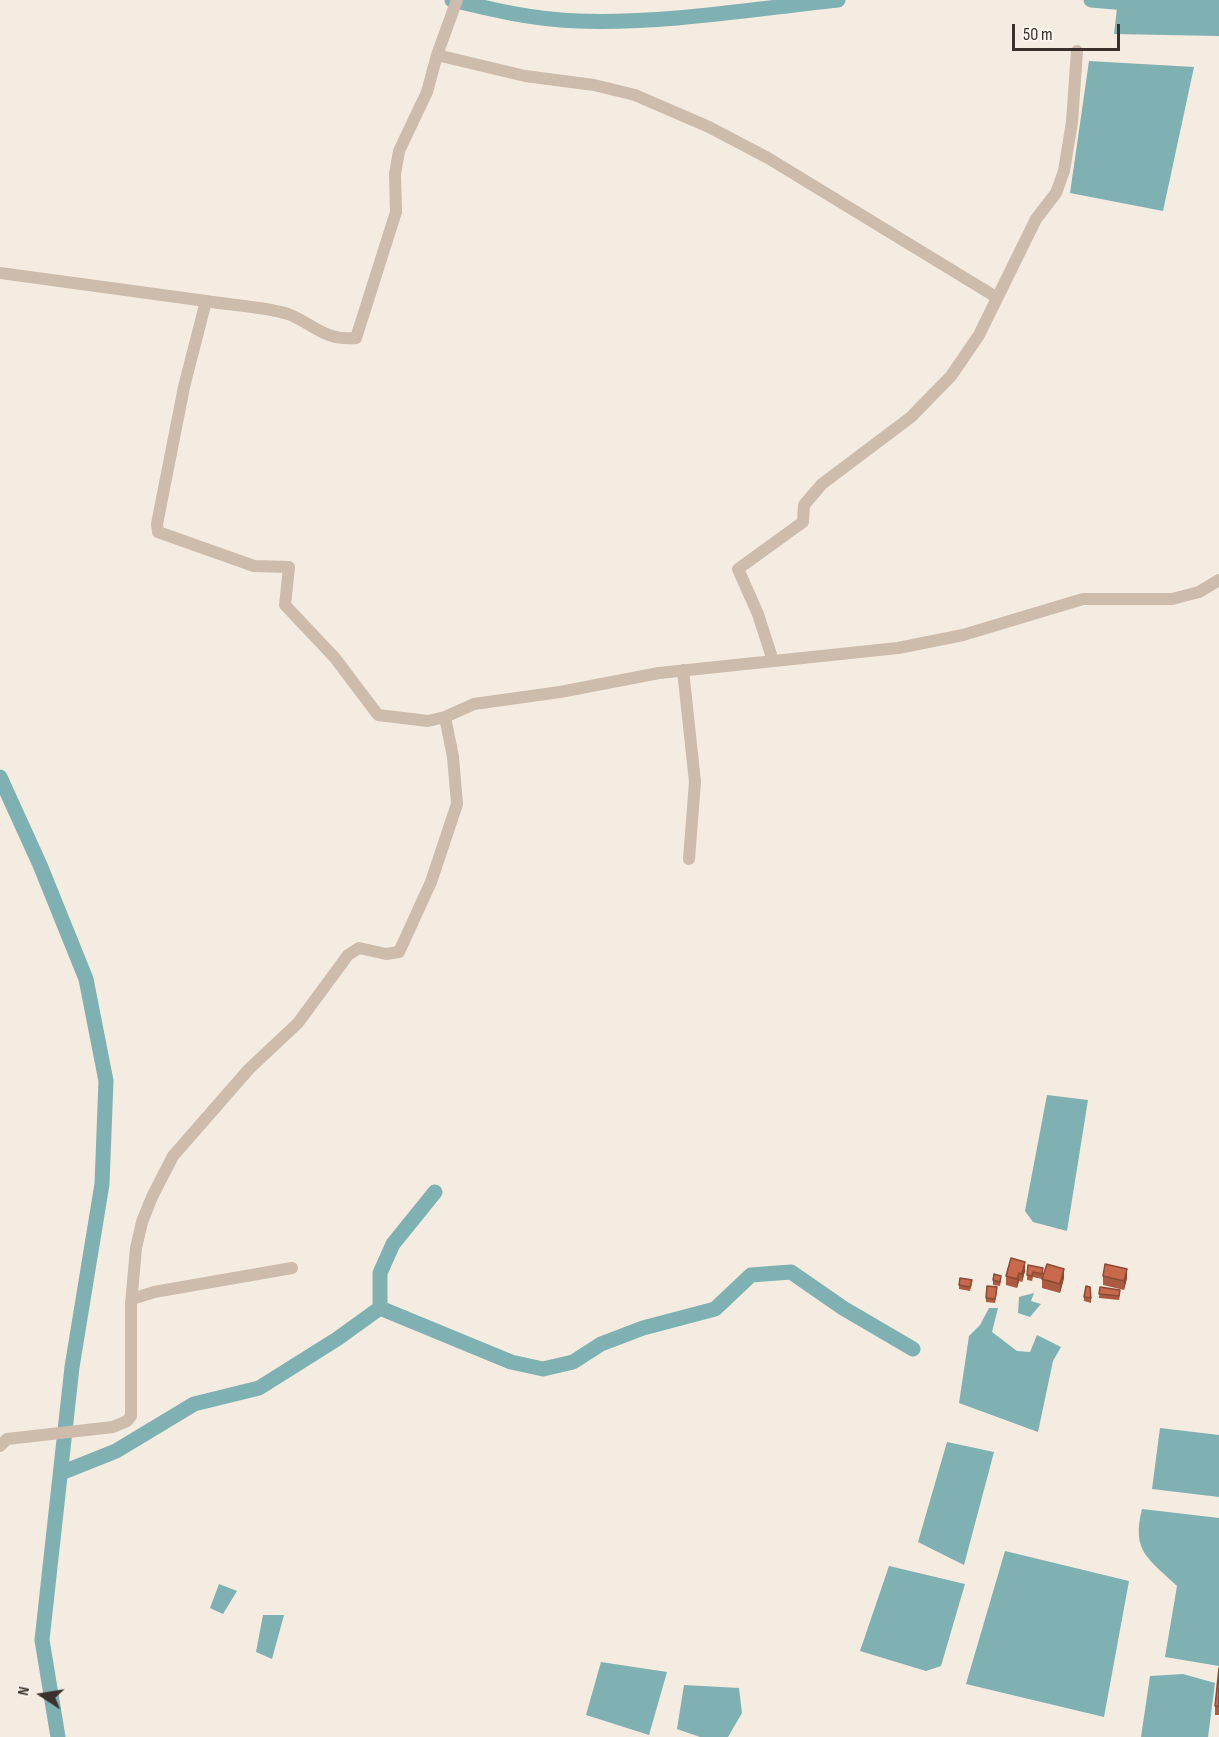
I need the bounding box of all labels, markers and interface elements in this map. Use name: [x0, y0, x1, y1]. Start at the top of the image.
scale bar: [1015, 12, 1123, 50]
text: 50 m: [1023, 24, 1053, 45]
north arrow: [12, 1665, 72, 1725]
text: N: [14, 1685, 34, 1697]

